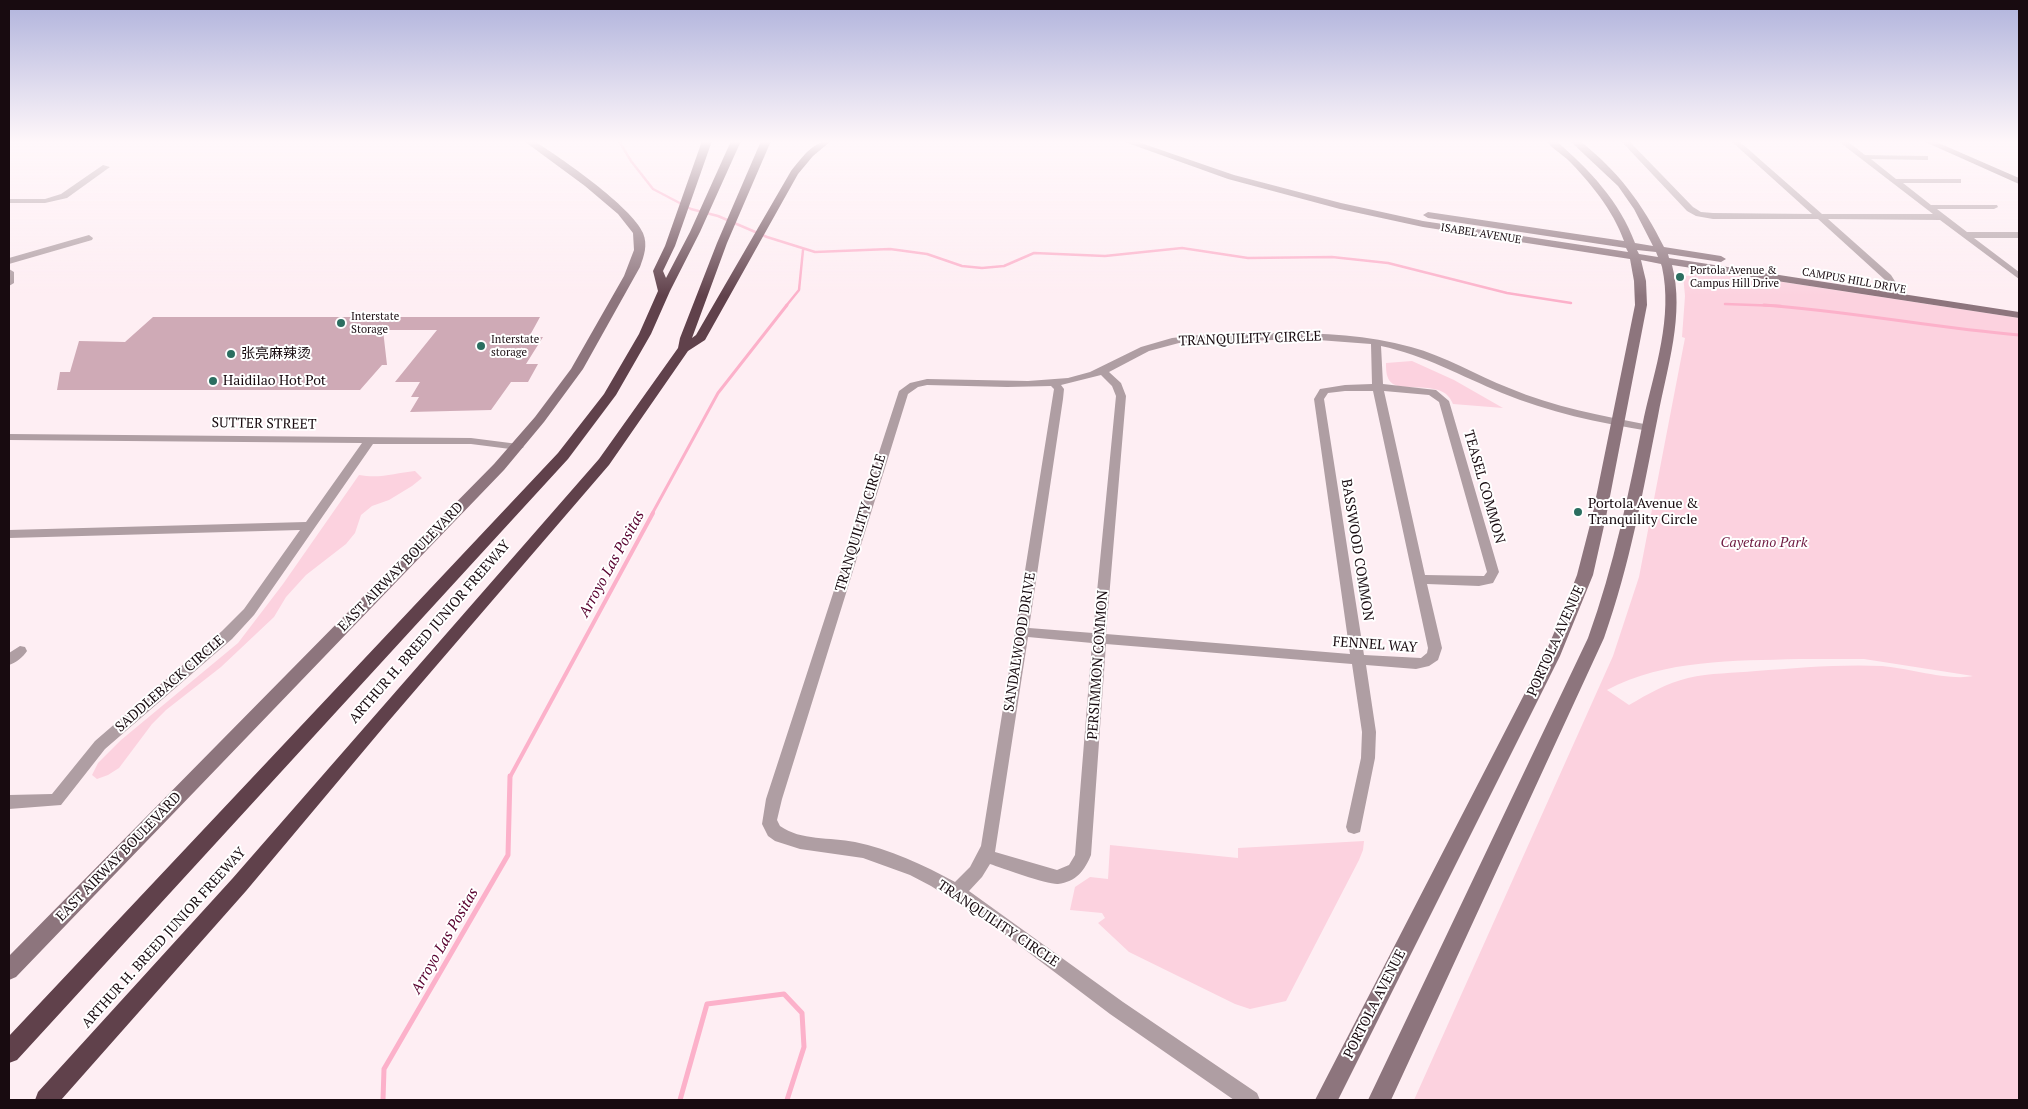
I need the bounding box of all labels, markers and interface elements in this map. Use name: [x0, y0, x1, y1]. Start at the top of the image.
street label: ISABEL AVENUE: [1440, 221, 1522, 247]
place label: Portola Avenue & Campus Hill Drive: [1690, 264, 1779, 290]
street label: CAMPUS HILL DRIVE: [1801, 265, 1907, 297]
marker: Portola Avenue & Campus Hill Drive: [1674, 271, 1686, 283]
place label: Interstate Storage: [351, 310, 399, 336]
marker: Interstate Storage: [335, 317, 347, 329]
street label: TRANQUILITY CIRCLE: [1178, 328, 1322, 350]
place label: Interstate storage: [491, 333, 539, 359]
marker: Interstate storage: [475, 340, 487, 352]
place label: 张亮麻辣烫: [241, 346, 311, 362]
marker: 张亮麻辣烫: [225, 348, 237, 360]
place label: Haidilao Hot Pot: [223, 373, 326, 389]
marker: Haidilao Hot Pot: [207, 375, 219, 387]
street label: SUTTER STREET: [211, 415, 317, 433]
street label: TEASEL COMMON: [1460, 428, 1508, 546]
street label: TRANQUILITY CIRCLE: [832, 452, 890, 594]
street label: BASSWOOD COMMON: [1337, 478, 1377, 622]
place label: Portola Avenue & Tranquility Circle: [1588, 496, 1698, 528]
street label: EAST AIRWAY BOULEVARD: [335, 499, 467, 635]
marker: Portola Avenue & Tranquility Circle: [1572, 506, 1584, 518]
water label: Arroyo Las Positas: [575, 508, 649, 620]
park label: Cayetano Park: [1721, 535, 1807, 551]
street label: ARTHUR H. BREED JUNIOR FREEWAY: [346, 537, 514, 727]
street label: SANDALWOOD DRIVE: [1001, 571, 1039, 713]
street label: PORTOLA AVENUE: [1524, 583, 1588, 699]
street label: PERSIMMON COMMON: [1084, 590, 1112, 740]
street label: SADDLEBACK CIRCLE: [112, 632, 228, 736]
street label: FENNEL WAY: [1332, 634, 1418, 656]
street label: EAST AIRWAY BOULEVARD: [53, 789, 185, 925]
street label: ARTHUR H. BREED JUNIOR FREEWAY: [78, 844, 250, 1032]
street label: TRANQUILITY CIRCLE: [934, 877, 1062, 971]
water label: Arroyo Las Positas: [407, 885, 483, 997]
street label: PORTOLA AVENUE: [1340, 947, 1410, 1061]

